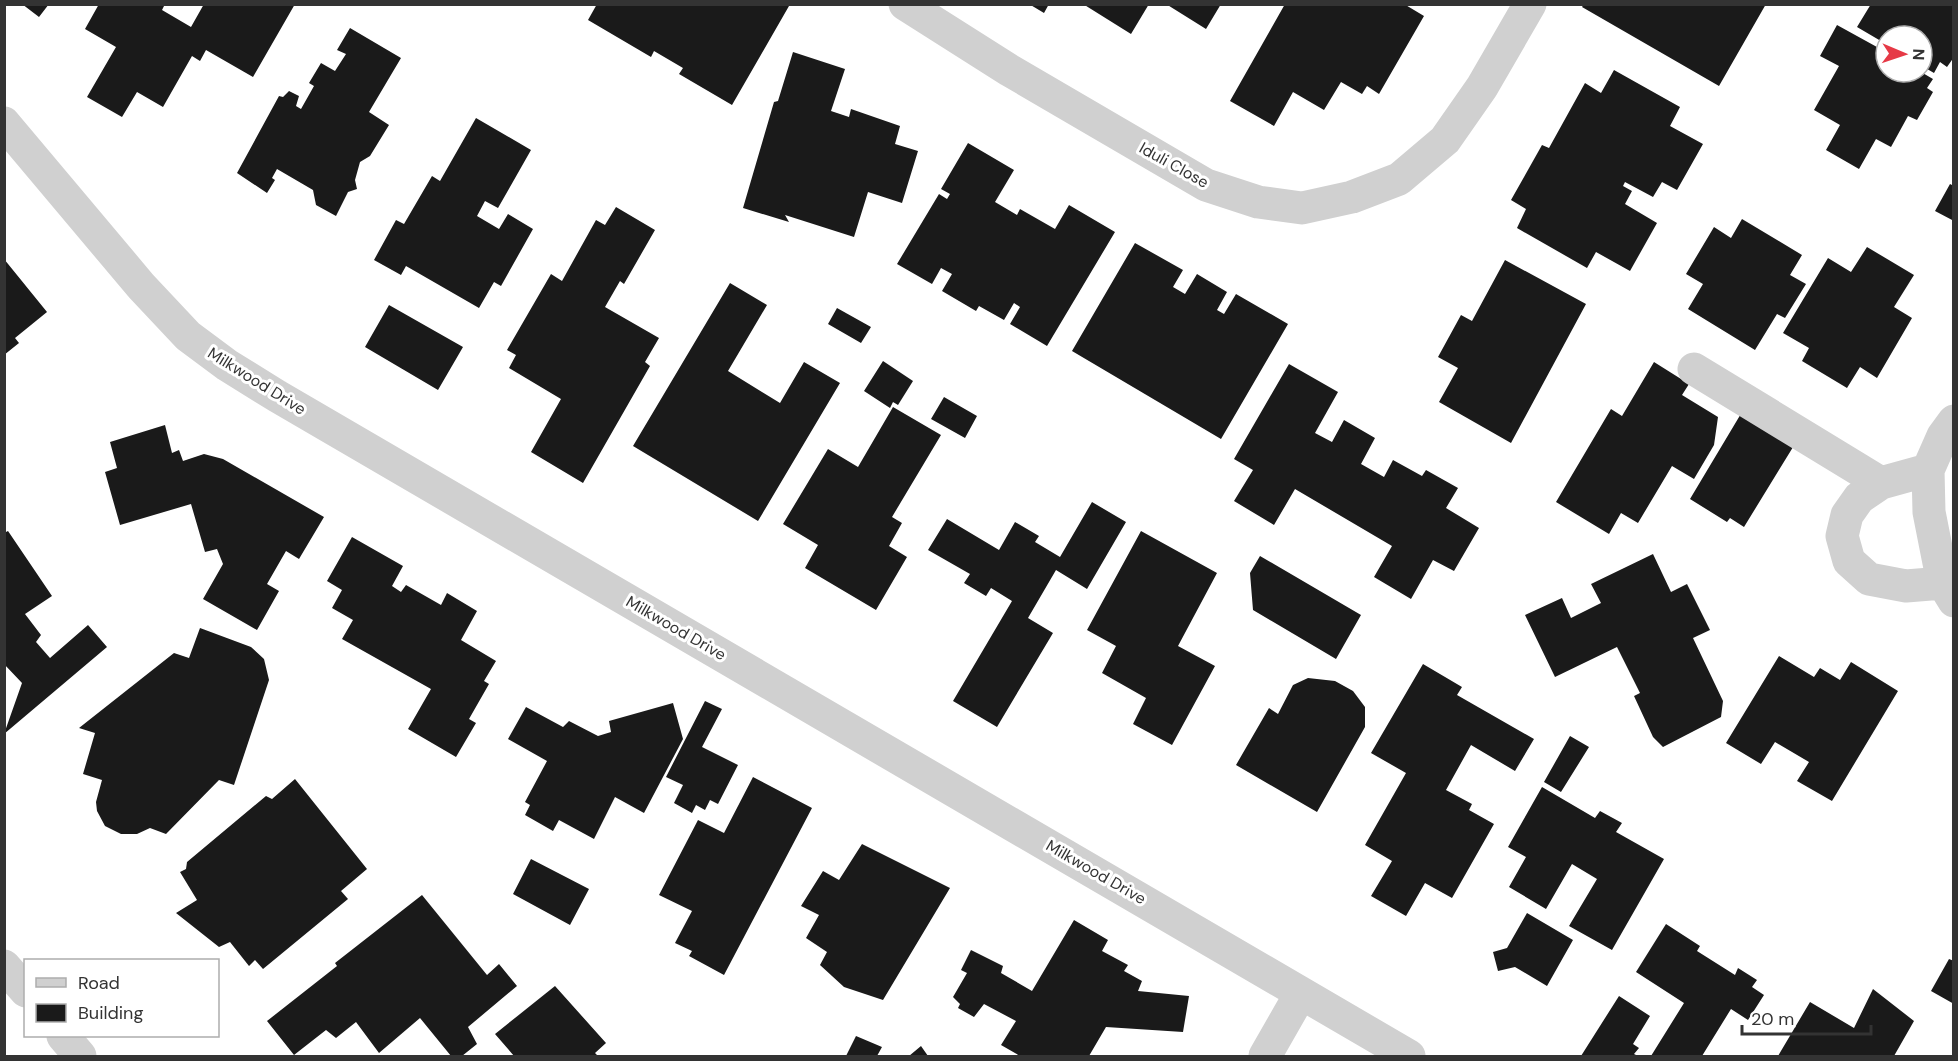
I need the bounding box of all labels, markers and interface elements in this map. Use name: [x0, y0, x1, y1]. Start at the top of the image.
north arrow: [1874, 24, 1934, 84]
text: N: [1908, 48, 1929, 61]
street label: Iduli Close: [1136, 137, 1212, 193]
street label: Milkwood Drive: [204, 342, 310, 420]
street label: Milkwood Drive: [622, 591, 730, 665]
street label: Milkwood Drive: [1042, 835, 1150, 909]
legend: [24, 959, 219, 1037]
text: Road: [78, 971, 120, 995]
scale bar: [1742, 998, 1871, 1036]
text: Building: [78, 1001, 143, 1025]
text: 20 m: [1751, 1007, 1794, 1031]

